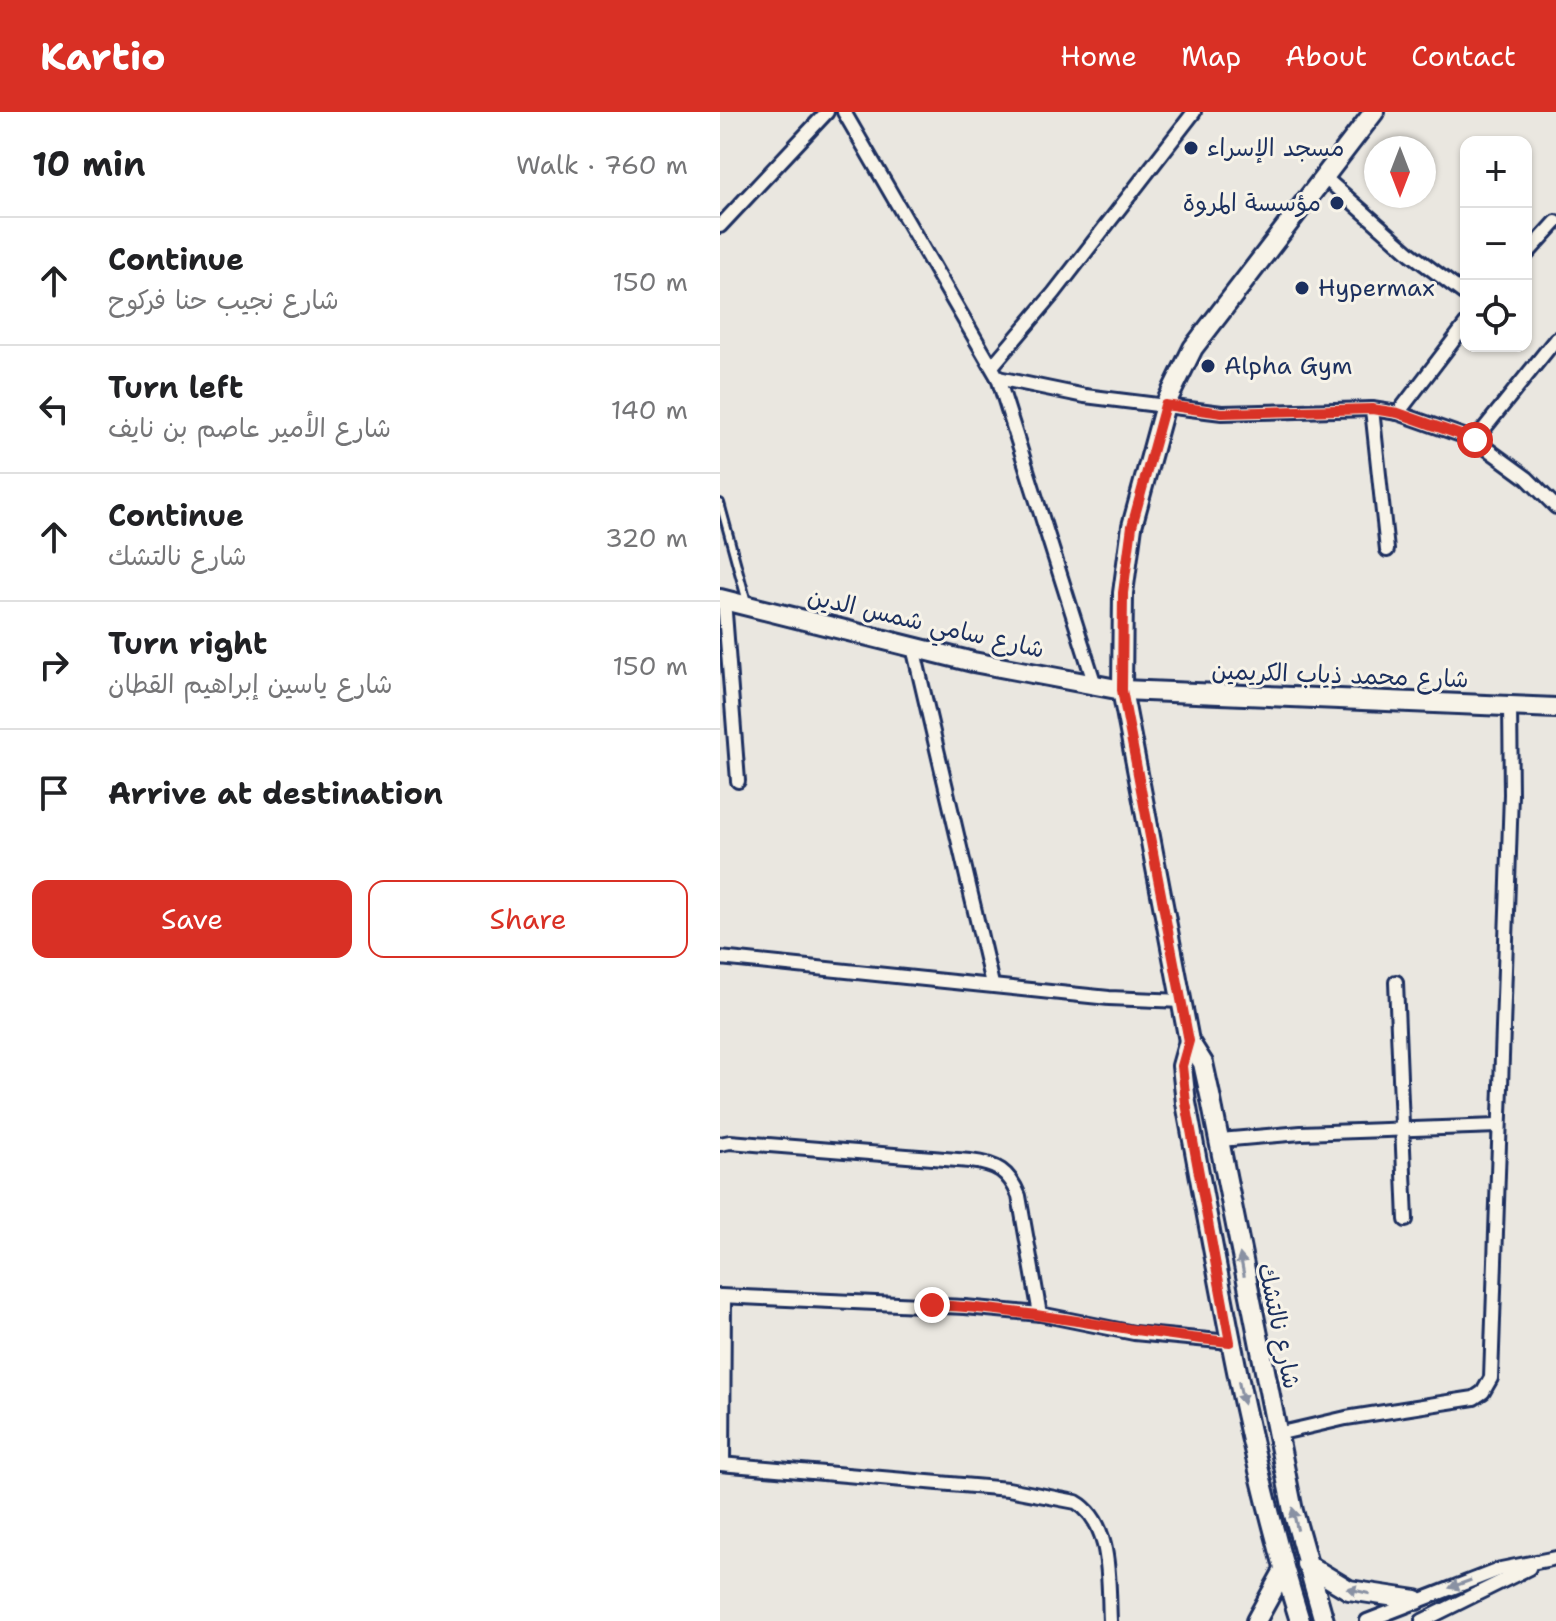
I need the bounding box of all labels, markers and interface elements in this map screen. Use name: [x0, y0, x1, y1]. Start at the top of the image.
text: Kartio: [40, 31, 166, 82]
text: Home: [1060, 37, 1137, 75]
text: Map: [1181, 37, 1241, 75]
text: About: [1285, 37, 1367, 75]
text: Contact: [1411, 37, 1516, 75]
place label: مسجد الإسراء: [1207, 132, 1345, 164]
north arrow: [1364, 136, 1436, 208]
map controls: [1460, 136, 1532, 352]
button: +: [1460, 136, 1532, 208]
marker: مسجد الإسراء: [1182, 139, 1200, 157]
text: 10 min: [32, 141, 146, 187]
text: Walk · 760 m: [516, 147, 688, 182]
place label: مؤسسة المروة: [1183, 187, 1321, 219]
marker: مؤسسة المروة: [1328, 194, 1346, 212]
button: −: [1460, 208, 1532, 280]
text: Continue: [108, 239, 244, 280]
icon: ahead: [32, 259, 76, 303]
text: 150 m: [612, 264, 688, 299]
place label: Hypermax: [1318, 272, 1435, 304]
marker: Hypermax: [1293, 279, 1311, 297]
button: locate: [1460, 280, 1532, 352]
text: شارع نجيب حنا فركوح: [108, 282, 339, 317]
place label: Alpha Gym: [1224, 350, 1352, 382]
marker: Alpha Gym: [1199, 357, 1217, 375]
text: Turn left: [108, 367, 243, 408]
icon: left: [32, 387, 76, 431]
text: 140 m: [611, 392, 688, 427]
text: شارع الأمير عاصم بن نايف: [108, 410, 391, 445]
route start: [1457, 422, 1493, 458]
text: Continue: [108, 495, 244, 536]
icon: ahead: [32, 515, 76, 559]
text: 320 m: [605, 520, 688, 555]
text: شارع نالتشك: [108, 538, 247, 573]
street label: شارع سامي شمس الدين: [803, 580, 1047, 671]
text: Turn right: [108, 623, 267, 664]
icon: right: [32, 643, 76, 687]
text: 150 m: [612, 648, 688, 683]
street label: شارع محمد ذياب الكريمين: [1211, 655, 1469, 696]
text: شارع ياسين إبراهيم القطان: [108, 666, 393, 701]
icon: arrive: [32, 771, 76, 815]
text: Arrive at destination: [108, 773, 443, 814]
button: Save: [32, 880, 352, 958]
button: Share: [368, 880, 688, 958]
one-way arrow: [1235, 1252, 1247, 1277]
street label: شارع نالتشك: [1249, 1260, 1308, 1392]
route end: [914, 1287, 950, 1323]
one-way arrow: [1235, 1381, 1248, 1406]
one-way arrow: [1288, 1507, 1301, 1532]
one-way arrow: [1447, 1578, 1471, 1590]
one-way arrow: [1345, 1584, 1370, 1596]

